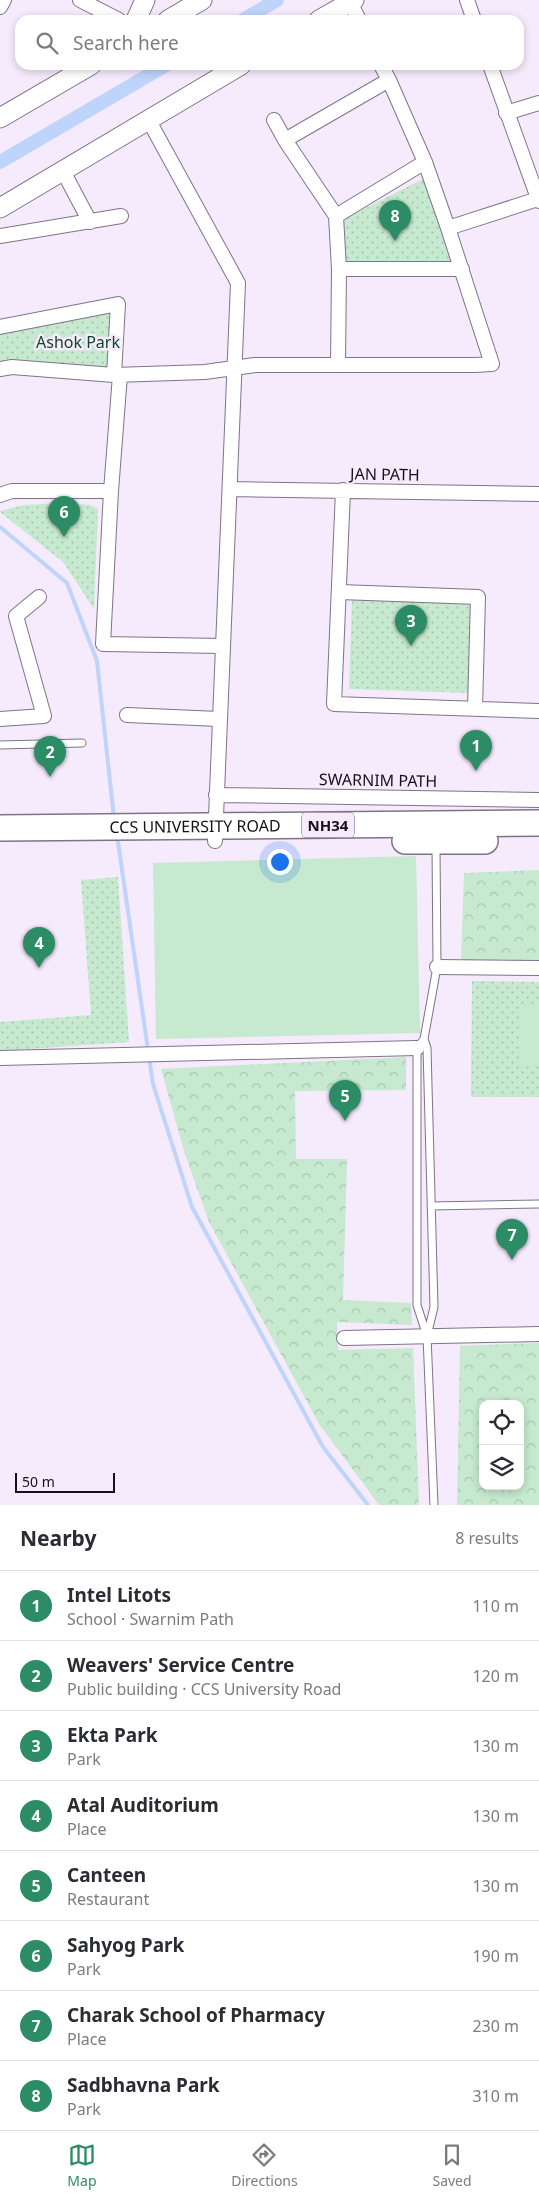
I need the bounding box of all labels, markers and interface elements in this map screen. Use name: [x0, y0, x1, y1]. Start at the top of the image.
search box: [15, 15, 524, 70]
icon: search: [33, 29, 61, 57]
text: Search here: [73, 30, 179, 56]
pin: 8: [379, 200, 411, 241]
park label: Ashok Park: [36, 331, 120, 353]
street label: JAN PATH: [348, 462, 420, 486]
pin: 6: [48, 496, 80, 537]
pin: 3: [395, 605, 427, 646]
pin: 1: [460, 730, 492, 771]
pin: 2: [34, 736, 66, 777]
street label: SWARNIM PATH: [319, 768, 437, 792]
road number: NH34: [302, 812, 354, 838]
street label: CCS UNIVERSITY ROAD: [109, 814, 281, 838]
your location: [267, 849, 293, 875]
pin: 4: [23, 927, 55, 968]
pin: 5: [329, 1080, 361, 1121]
pin: 7: [496, 1219, 528, 1260]
map controls: [479, 1400, 524, 1490]
button: locate: [479, 1400, 524, 1445]
button: layers: [479, 1445, 524, 1490]
scale bar: [15, 1470, 115, 1493]
text: 50 m: [22, 1472, 55, 1491]
text: Nearby: [20, 1524, 96, 1552]
text: 8 results: [455, 1527, 519, 1549]
text: Intel Litots: [67, 1582, 171, 1608]
text: 1: [31, 1595, 41, 1617]
text: 110 m: [472, 1595, 519, 1617]
text: School · Swarnim Path: [67, 1608, 234, 1630]
text: Weavers' Service Centre: [67, 1652, 294, 1678]
text: 2: [31, 1665, 41, 1687]
text: 120 m: [472, 1665, 519, 1687]
text: Public building · CCS University Road: [67, 1678, 341, 1700]
text: Ekta Park: [67, 1722, 157, 1748]
text: 3: [31, 1735, 41, 1757]
text: 130 m: [472, 1735, 519, 1757]
text: Park: [67, 1748, 101, 1770]
text: Atal Auditorium: [67, 1792, 219, 1818]
text: 4: [31, 1805, 41, 1827]
text: 130 m: [472, 1805, 519, 1827]
text: Place: [67, 1818, 107, 1840]
text: Canteen: [67, 1862, 146, 1888]
text: 5: [31, 1875, 41, 1897]
text: 130 m: [472, 1875, 519, 1897]
text: Restaurant: [67, 1888, 149, 1910]
text: Sahyog Park: [67, 1932, 184, 1958]
text: 6: [31, 1945, 41, 1967]
text: 190 m: [472, 1945, 519, 1967]
text: Park: [67, 1958, 101, 1980]
text: Charak School of Pharmacy: [67, 2002, 325, 2028]
text: 7: [31, 2015, 41, 2037]
text: 230 m: [472, 2015, 519, 2037]
text: Place: [67, 2028, 107, 2050]
text: Sadbhavna Park: [67, 2072, 220, 2098]
text: 8: [31, 2085, 41, 2107]
text: 310 m: [472, 2085, 519, 2107]
text: Park: [67, 2098, 101, 2120]
tab: Map: [67, 2141, 97, 2190]
tab: Directions: [231, 2141, 298, 2190]
tab: Saved: [432, 2141, 472, 2190]

